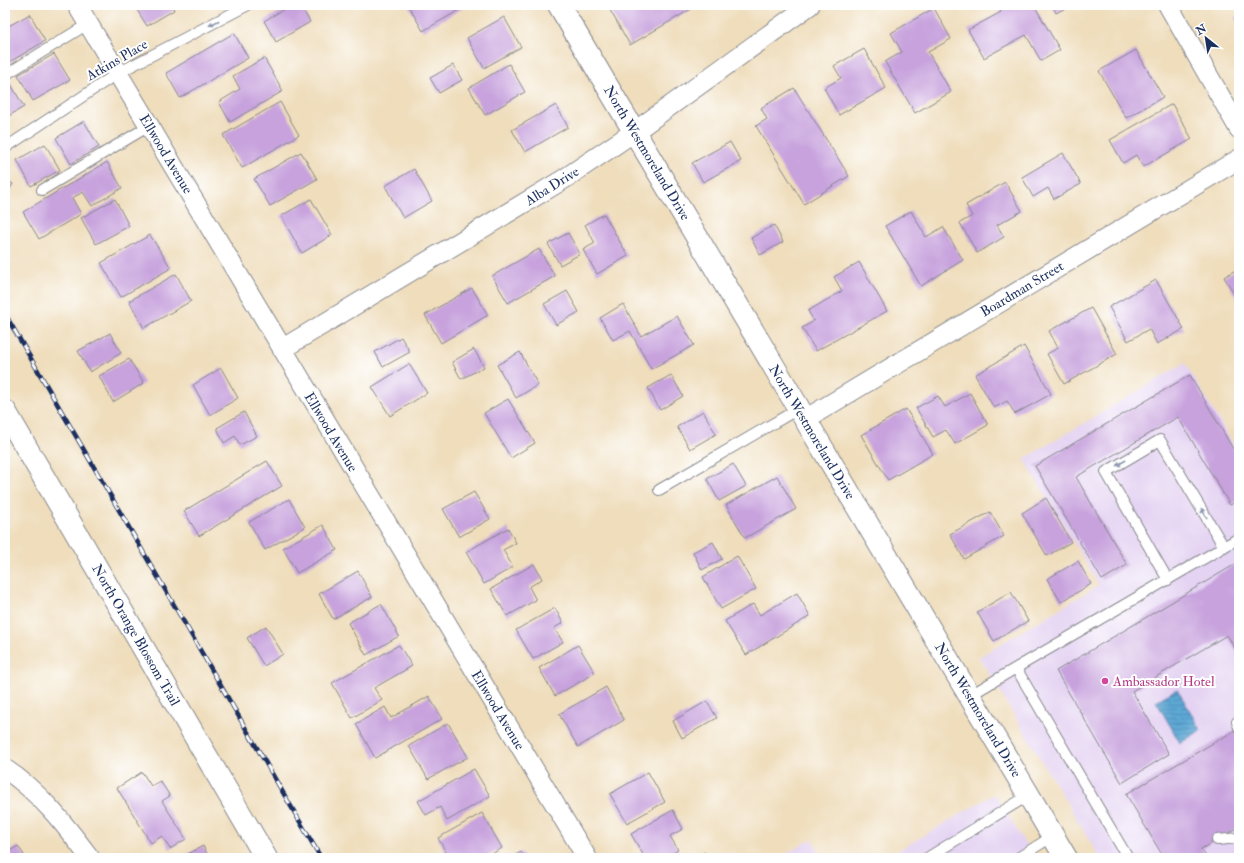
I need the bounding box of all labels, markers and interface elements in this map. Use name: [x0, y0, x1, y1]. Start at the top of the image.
north arrow: [1186, 18, 1226, 58]
one-way arrow: [208, 20, 220, 26]
text: N: [1193, 21, 1210, 38]
street label: Atkins Place: [82, 36, 151, 85]
street label: North Westmoreland Drive: [600, 83, 694, 224]
street label: Ellwood Avenue: [136, 111, 196, 197]
street label: Alba Drive: [521, 163, 582, 210]
street label: Boardman Street: [977, 257, 1067, 321]
street label: North Westmoreland Drive: [765, 362, 859, 503]
street label: Ellwood Avenue: [301, 389, 361, 475]
one-way arrow: [1115, 459, 1127, 466]
one-way arrow: [1200, 508, 1208, 518]
street label: North Orange Blossom Trail: [88, 561, 184, 709]
street label: North Westmoreland Drive: [931, 640, 1025, 781]
street label: Ellwood Avenue: [468, 667, 528, 753]
place label: Ambassador Hotel: [1112, 673, 1215, 690]
marker: Ambassador Hotel: [1100, 676, 1110, 686]

